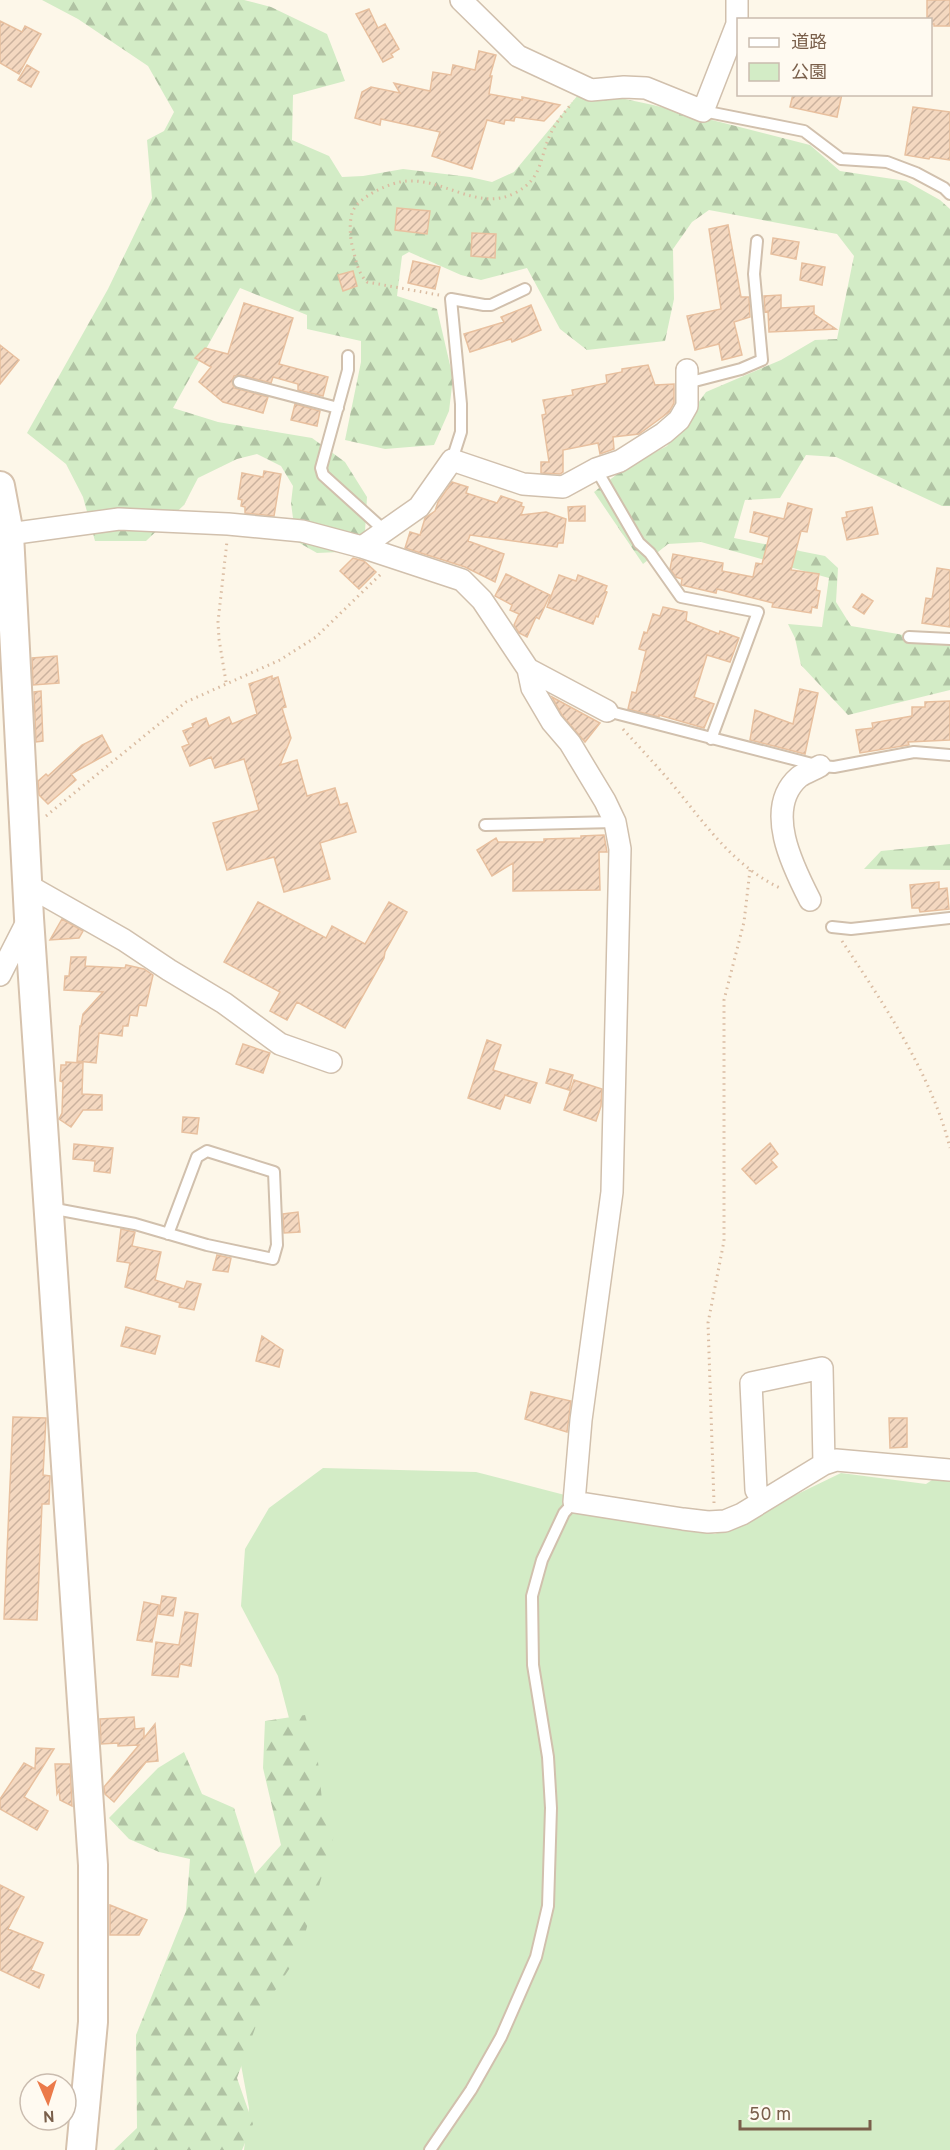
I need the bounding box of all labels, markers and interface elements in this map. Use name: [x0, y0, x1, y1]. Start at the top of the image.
legend: [737, 18, 932, 96]
text: 道路: [791, 32, 827, 55]
text: 公園: [791, 62, 827, 85]
north arrow: [18, 2072, 78, 2132]
scale bar: [740, 2093, 870, 2131]
text: 50 m: [749, 2104, 791, 2127]
text: N: [42, 2105, 55, 2125]

